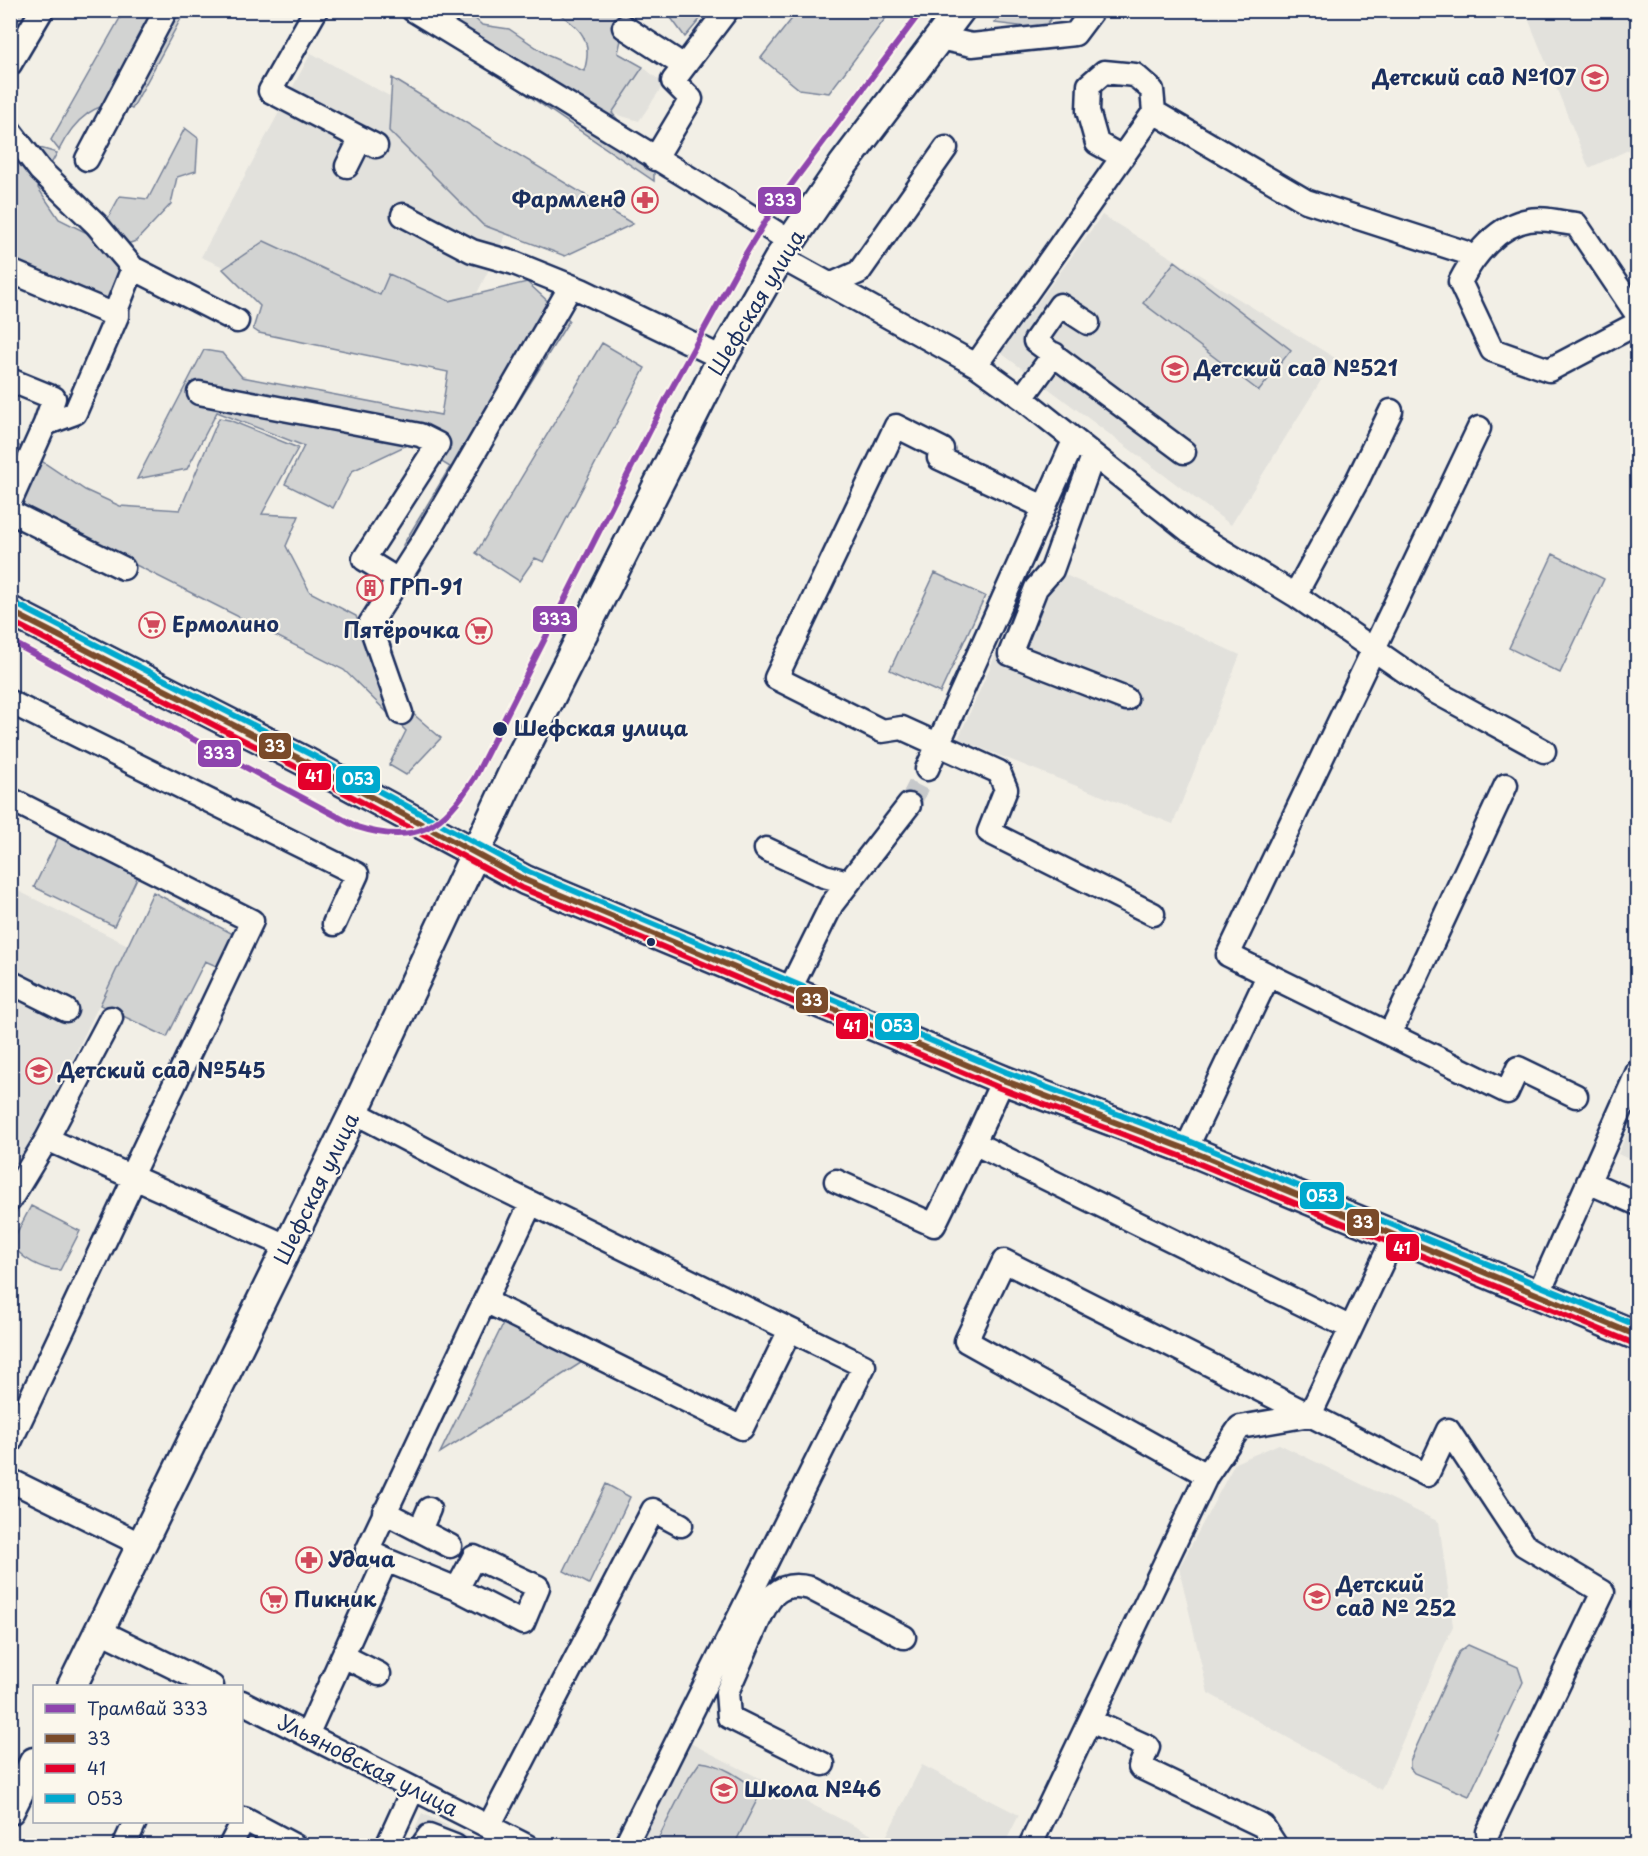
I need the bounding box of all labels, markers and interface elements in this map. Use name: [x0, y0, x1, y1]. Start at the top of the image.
place label: Детский сад №107: [1372, 60, 1576, 92]
school or university icon: Детский сад №107: [1580, 63, 1610, 93]
place label: Фармленд: [512, 182, 626, 214]
pharmacy icon: Фармленд: [630, 185, 660, 215]
line badge: 333: [757, 186, 802, 215]
text: 333: [764, 187, 796, 211]
street label: Шефская улица: [699, 222, 812, 381]
place label: Детский сад №521: [1193, 351, 1398, 383]
school or university icon: Детский сад №521: [1160, 354, 1190, 384]
place label: ГРП-91: [389, 570, 462, 602]
building icon: ГРП-91: [355, 573, 385, 603]
line badge: 333: [532, 605, 578, 633]
text: 333: [539, 606, 571, 630]
place label: Ермолино: [172, 607, 279, 639]
supermarket icon: Ермолино: [137, 610, 167, 640]
place label: Пятёрочка: [343, 613, 460, 645]
supermarket icon: Пятёрочка: [464, 616, 494, 646]
place label: Шефская улица: [514, 711, 689, 743]
marker: Шефская улица: [491, 720, 509, 738]
line badge: 33: [258, 732, 292, 760]
text: 33: [265, 733, 285, 757]
line badge: 333: [197, 739, 242, 768]
text: 333: [203, 740, 235, 764]
line badge: 41: [297, 762, 332, 791]
text: 41: [305, 763, 323, 787]
line badge: 053: [335, 765, 381, 794]
text: 053: [342, 766, 374, 790]
unlabelled marker: [645, 936, 657, 948]
line badge: 33: [795, 986, 829, 1014]
text: 33: [802, 987, 822, 1011]
line badge: 41: [835, 1012, 869, 1040]
line badge: 053: [874, 1012, 920, 1041]
text: 41: [843, 1013, 861, 1037]
text: 053: [881, 1013, 913, 1037]
place label: Детский сад №545: [57, 1053, 266, 1085]
school or university icon: Детский сад №545: [24, 1056, 54, 1086]
street label: Шефская улица: [265, 1106, 366, 1270]
line badge: 053: [1299, 1181, 1345, 1210]
text: 053: [1306, 1183, 1338, 1207]
line badge: 33: [1346, 1208, 1380, 1237]
text: 33: [1353, 1209, 1373, 1233]
line badge: 41: [1385, 1233, 1420, 1262]
text: 41: [1393, 1235, 1411, 1259]
place label: Удача: [328, 1542, 396, 1574]
pharmacy icon: Удача: [294, 1545, 324, 1575]
place label: Детский сад № 252: [1335, 1567, 1457, 1623]
place label: Пикник: [294, 1582, 377, 1614]
school or university icon: Детский сад № 252: [1302, 1582, 1332, 1612]
supermarket icon: Пикник: [259, 1585, 289, 1615]
legend: [33, 1685, 243, 1823]
text: Трамвай 333: [87, 1694, 208, 1721]
street label: Ульяновская улица: [273, 1705, 465, 1824]
text: 33: [87, 1724, 111, 1751]
text: 41: [87, 1754, 106, 1781]
place label: Школа №46: [744, 1772, 882, 1804]
school or university icon: Школа №46: [709, 1775, 739, 1805]
text: 053: [87, 1784, 123, 1811]

